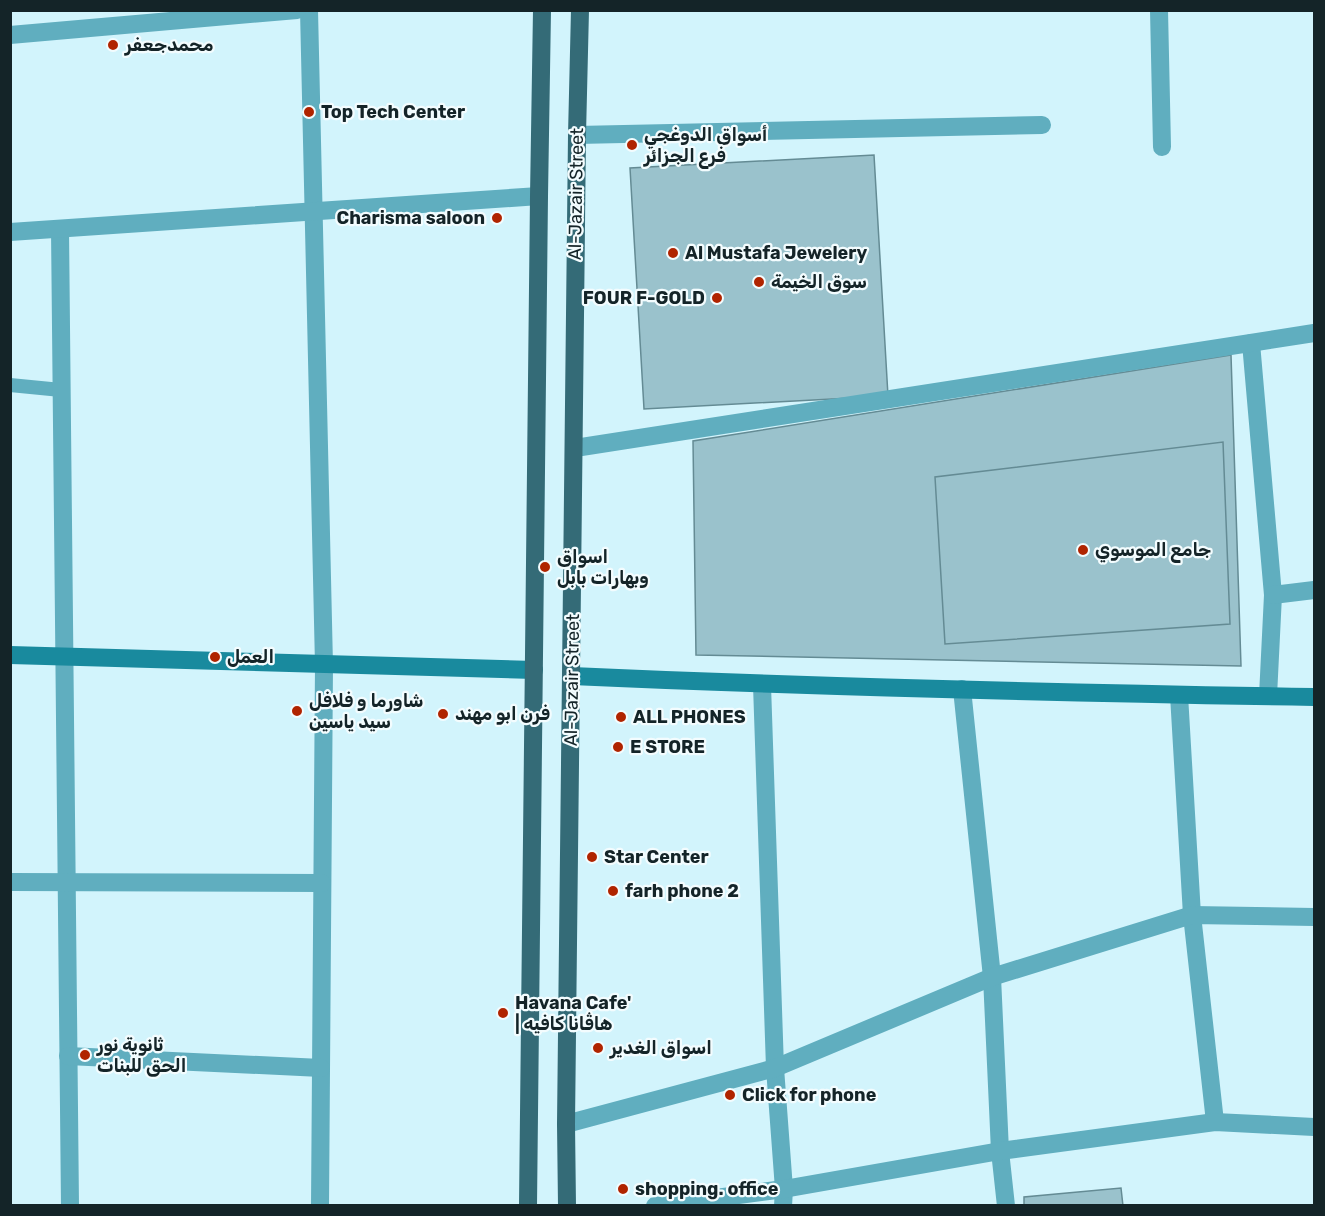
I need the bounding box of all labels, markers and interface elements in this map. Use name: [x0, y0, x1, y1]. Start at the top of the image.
place label: محمدجعفر: [124, 34, 213, 56]
marker: محمدجعفر: [106, 38, 120, 52]
place label: Top Tech Center: [321, 101, 465, 123]
marker: Top Tech Center: [302, 105, 316, 119]
place label: أسواق الدوغجي فرع الجزائر: [643, 124, 767, 169]
street label: Al-Jazair Street: [564, 128, 588, 260]
marker: أسواق الدوغجي فرع الجزائر: [625, 138, 639, 152]
place label: Charisma saloon: [337, 207, 485, 229]
marker: Charisma saloon: [490, 211, 504, 225]
place label: Al Mustafa Jewelery: [685, 242, 867, 264]
marker: Al Mustafa Jewelery: [666, 246, 680, 260]
place label: سوق الخيمة: [771, 271, 867, 293]
marker: سوق الخيمة: [752, 275, 766, 289]
place label: FOUR F-GOLD: [583, 287, 705, 309]
marker: FOUR F-GOLD: [710, 291, 724, 305]
place label: جامع الموسوي: [1095, 539, 1211, 563]
marker: جامع الموسوي: [1076, 543, 1090, 557]
place label: اسواق وبهارات بابل: [557, 546, 649, 589]
marker: اسواق وبهارات بابل: [538, 560, 552, 574]
street label: Al-Jazair Street: [560, 614, 584, 746]
place label: العمل: [227, 646, 274, 668]
marker: العمل: [208, 650, 222, 664]
place label: شاورما و فلافل سيد ياسين: [309, 690, 423, 733]
place label: فرن ابو مهند: [455, 703, 550, 725]
marker: شاورما و فلافل سيد ياسين: [290, 704, 304, 718]
place label: ALL PHONES: [633, 706, 746, 728]
marker: فرن ابو مهند: [436, 707, 450, 721]
marker: ALL PHONES: [614, 710, 628, 724]
place label: E STORE: [630, 736, 705, 758]
marker: E STORE: [611, 740, 625, 754]
place label: Star Center: [604, 846, 709, 868]
marker: Star Center: [585, 850, 599, 864]
place label: farh phone 2: [625, 880, 739, 902]
marker: farh phone 2: [606, 884, 620, 898]
place label: Havana Cafe' | هاڤانا كافيه: [515, 992, 631, 1035]
marker: Havana Cafe' | هاڤانا كافيه: [496, 1006, 510, 1020]
place label: ثانوية نور الحق للبنات: [96, 1034, 186, 1077]
place label: اسواق الغدير: [609, 1037, 712, 1059]
marker: اسواق الغدير: [591, 1041, 605, 1055]
marker: ثانوية نور الحق للبنات: [78, 1048, 92, 1062]
place label: Click for phone: [742, 1084, 877, 1106]
marker: Click for phone: [723, 1088, 737, 1102]
place label: shopping. office: [635, 1178, 779, 1200]
marker: shopping. office: [616, 1182, 630, 1196]

